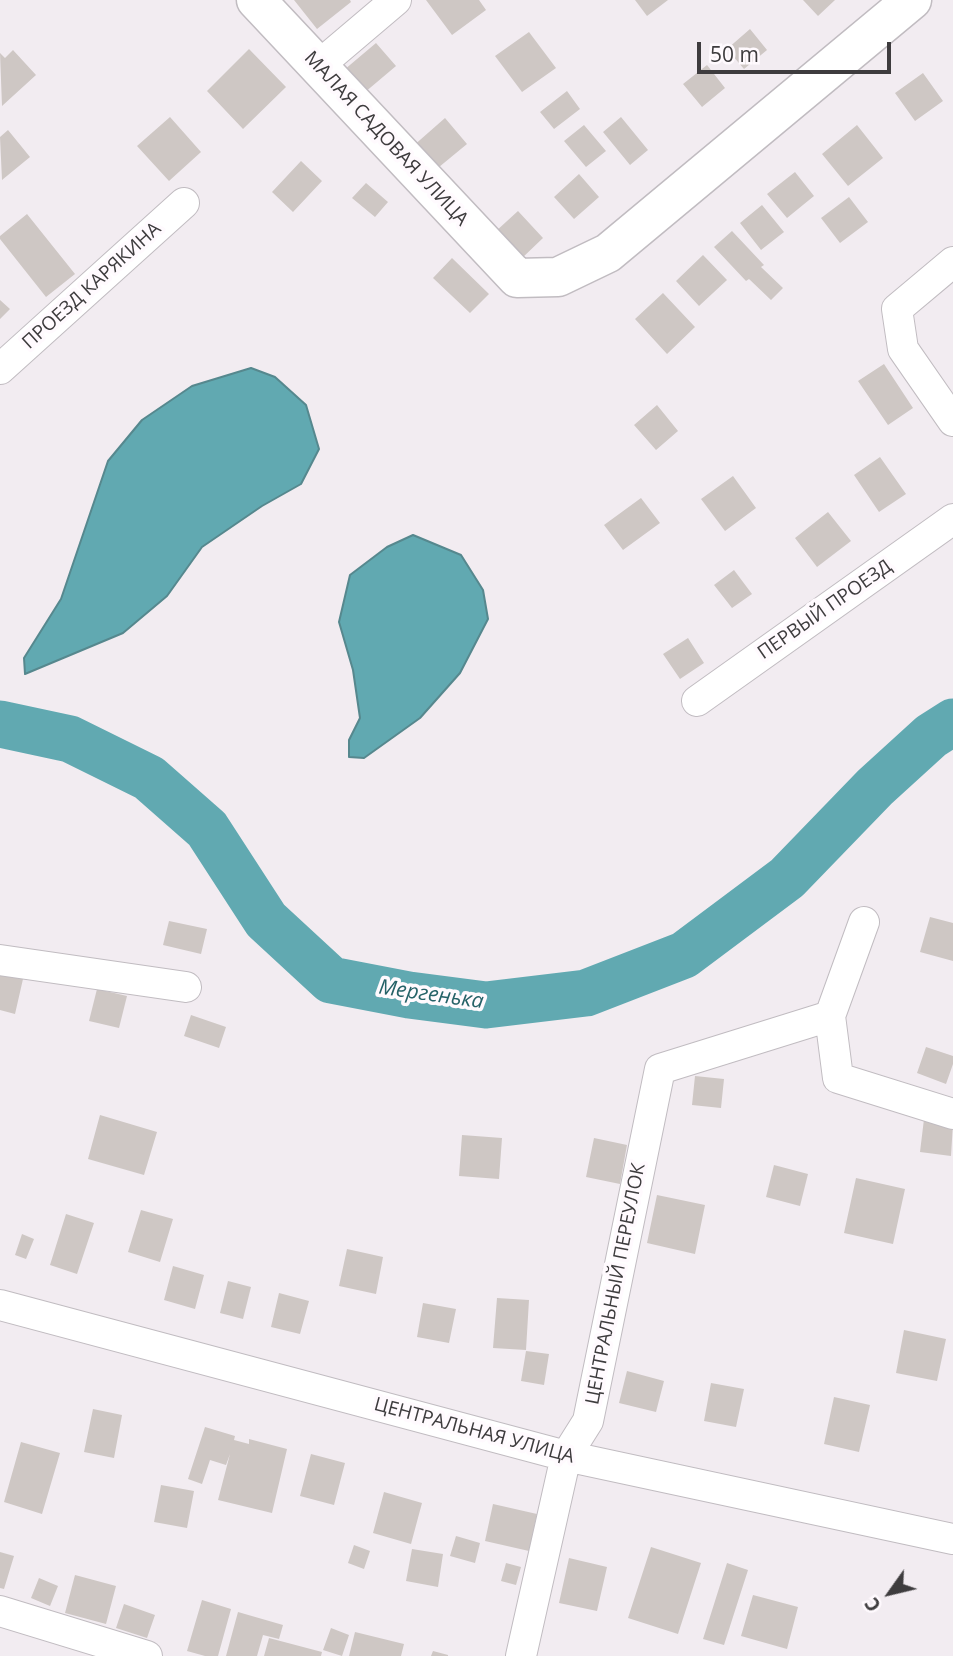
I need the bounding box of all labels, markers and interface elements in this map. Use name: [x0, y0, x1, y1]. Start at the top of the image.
scale bar: [701, 28, 895, 72]
text: 50 m: [710, 40, 759, 68]
street label: МАЛАЯ САДОВАЯ УЛИЦА: [299, 47, 473, 231]
street label: ПРОЕЗД КАРЯКИНА: [18, 218, 166, 354]
street label: ПЕРВЫЙ ПРОЕЗД: [754, 555, 896, 665]
water label: Мергенька: [377, 975, 485, 1015]
street label: ЦЕНТРАЛЬНЫЙ ПЕРЕУЛОК: [581, 1161, 651, 1407]
street label: ЦЕНТРАЛЬНАЯ УЛИЦА: [371, 1393, 577, 1469]
north arrow: [855, 1558, 925, 1628]
text: С: [858, 1592, 887, 1617]

